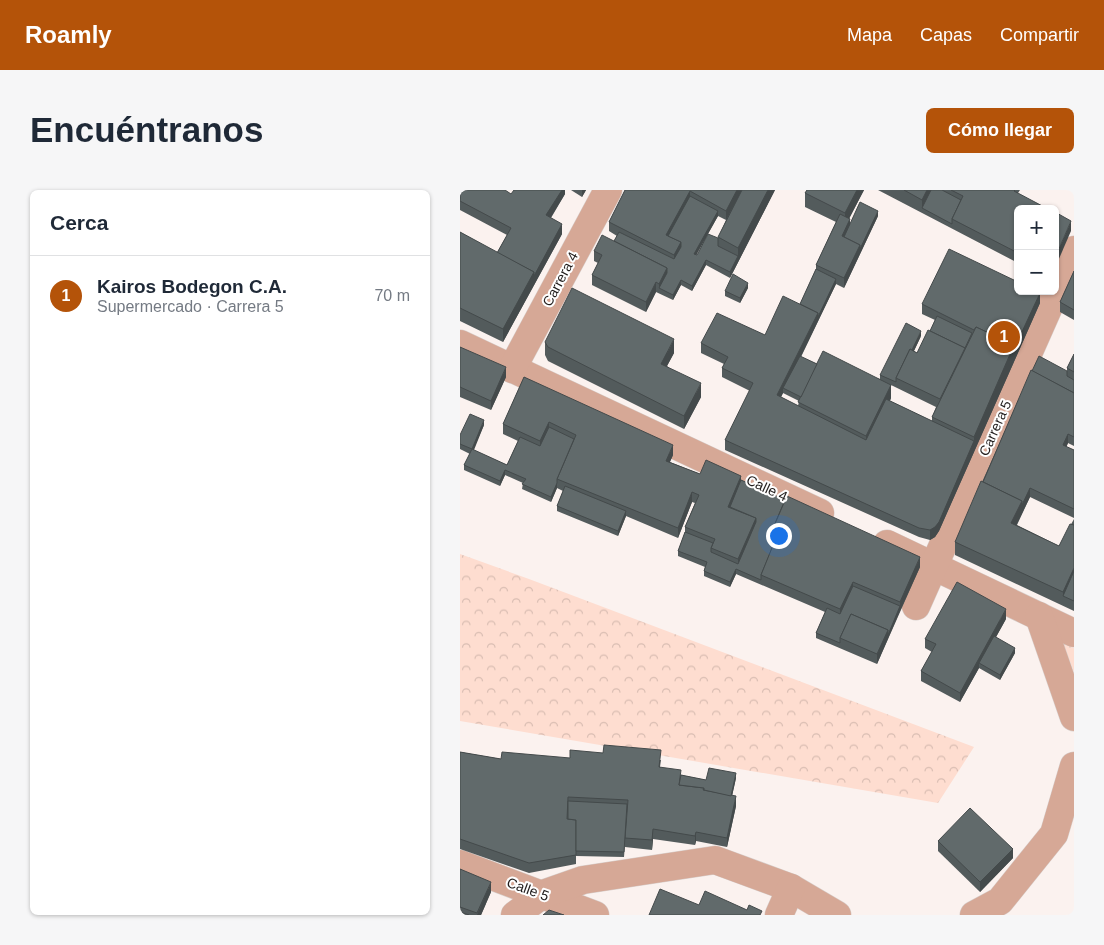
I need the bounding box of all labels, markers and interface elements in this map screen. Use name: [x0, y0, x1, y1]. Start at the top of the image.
text: Roamly: [25, 21, 112, 48]
text: Mapa: [847, 25, 892, 45]
text: Capas: [920, 25, 972, 45]
text: Compartir: [1000, 25, 1079, 45]
button: Cómo llegar: [926, 108, 1074, 153]
text: Encuéntranos: [30, 110, 263, 149]
map controls: [1014, 205, 1059, 295]
button: +: [1014, 205, 1059, 250]
text: Cerca: [50, 211, 108, 234]
street label: Carrera 4: [539, 249, 581, 309]
button: −: [1014, 250, 1059, 295]
text: Kairos Bodegon C.A.: [97, 276, 287, 297]
text: 1: [62, 287, 70, 304]
text: 70 m: [374, 287, 410, 304]
text: Supermercado · Carrera 5: [97, 298, 284, 315]
pin: 1: [988, 318, 1020, 356]
street label: Carrera 5: [976, 398, 1014, 458]
street label: Calle 4: [744, 472, 790, 505]
your location: [766, 523, 792, 549]
street label: Calle 5: [505, 874, 551, 904]

